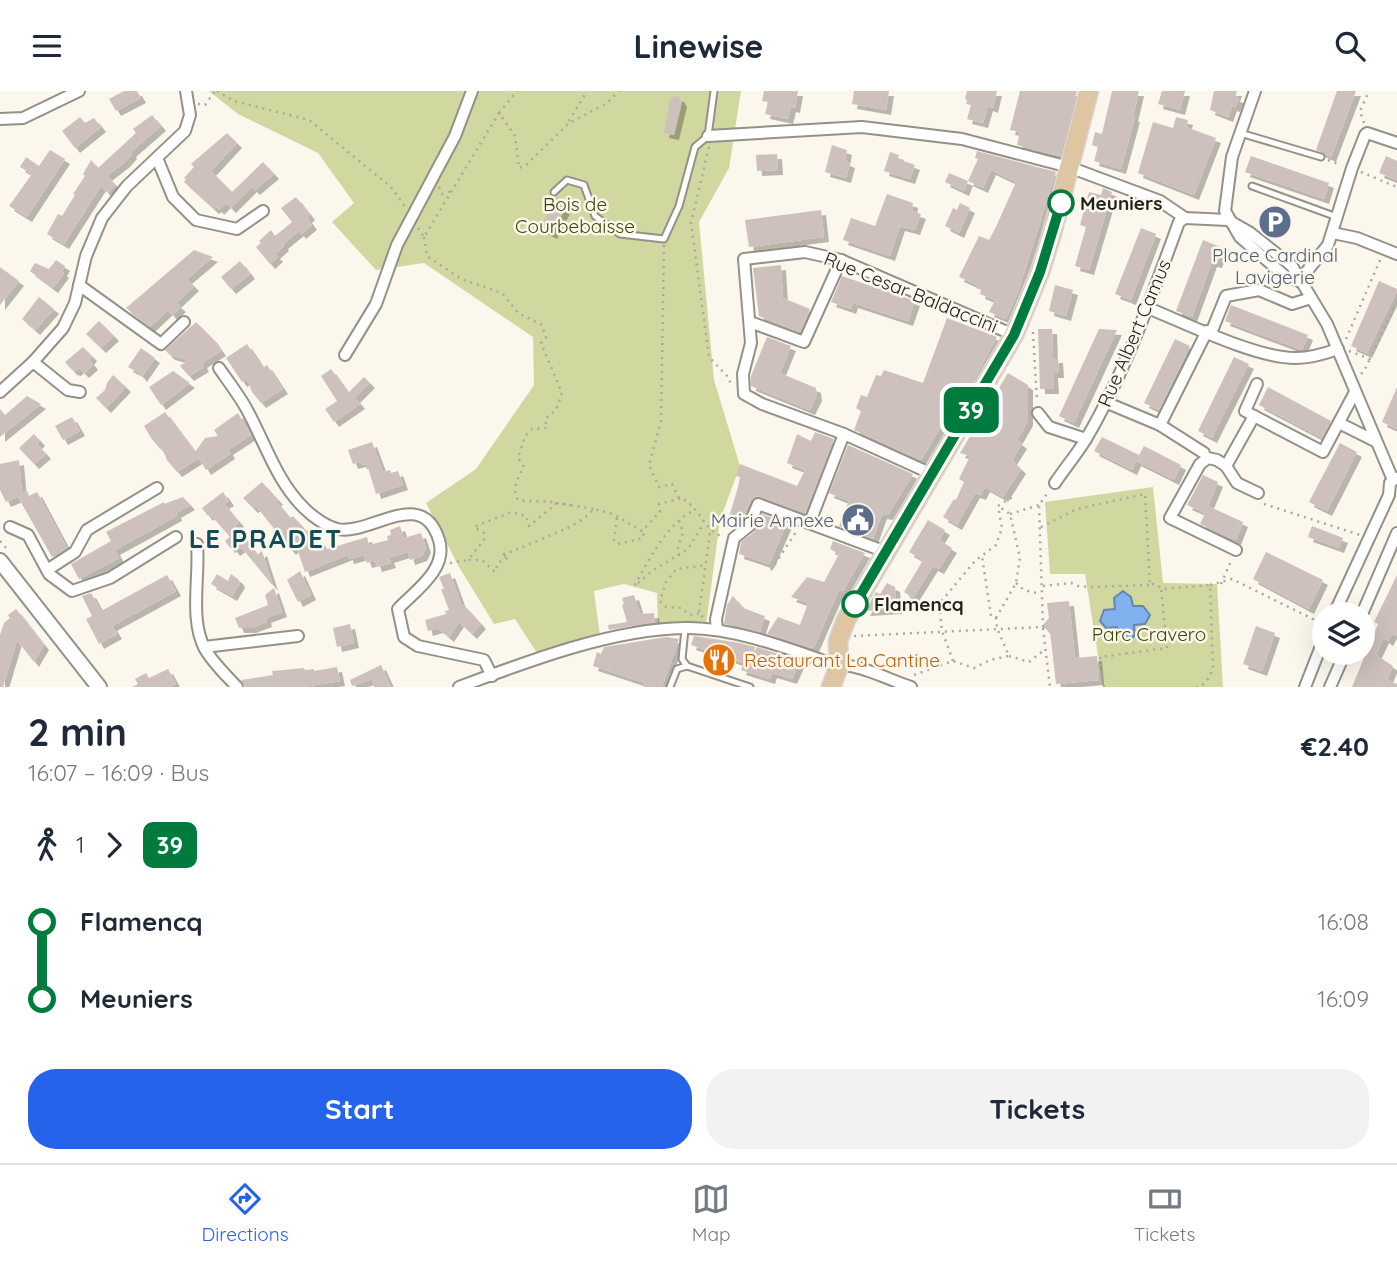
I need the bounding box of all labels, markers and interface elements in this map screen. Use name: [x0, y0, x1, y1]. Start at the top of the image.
text: Linewise: [634, 26, 763, 66]
icon: menu: [28, 27, 66, 65]
icon: search: [1331, 27, 1369, 65]
marker: Meuniers: [1048, 190, 1074, 216]
place label: Meuniers: [1080, 191, 1162, 215]
park label: Bois de Courbebaisse: [515, 192, 635, 238]
parking icon: Place Cardinal Lavigerie: [1256, 203, 1294, 241]
place label: Place Cardinal Lavigerie: [1212, 243, 1338, 289]
street label: Rue Cesar Baldaccini: [821, 246, 1001, 338]
street label: Rue Albert Camus: [1092, 255, 1176, 410]
line badge: 39: [940, 387, 1002, 433]
text: 39: [958, 395, 984, 425]
public building icon: Mairie Annexe: [839, 501, 877, 539]
place label: Mairie Annexe: [711, 508, 834, 532]
district label: LE PRADET: [189, 522, 343, 555]
marker: Flamencq: [842, 591, 868, 617]
place label: Flamencq: [874, 592, 964, 616]
map controls: [1312, 602, 1375, 665]
button: layers: [1312, 602, 1375, 665]
park label: Parc Cravero: [1092, 622, 1206, 646]
restaurant icon: Restaurant La Cantine: [700, 641, 738, 679]
place label: Restaurant La Cantine: [744, 648, 940, 672]
text: 2 min: [28, 708, 127, 756]
text: €2.40: [1301, 730, 1369, 763]
text: 16:07 – 16:09 · Bus: [28, 758, 209, 787]
icon: walk: [28, 826, 66, 864]
icon: forward: [95, 826, 133, 864]
text: 1: [76, 830, 85, 859]
text: 39: [157, 830, 183, 860]
text: Flamencq: [80, 905, 203, 938]
text: 16:08: [1318, 907, 1369, 936]
text: Meuniers: [80, 982, 193, 1015]
text: 16:09: [1317, 984, 1369, 1013]
button: Start: [28, 1069, 692, 1149]
button: Tickets: [706, 1069, 1369, 1149]
tab: Directions: [202, 1180, 289, 1246]
tab: Map: [692, 1180, 731, 1246]
tab: Tickets: [1134, 1180, 1195, 1246]

